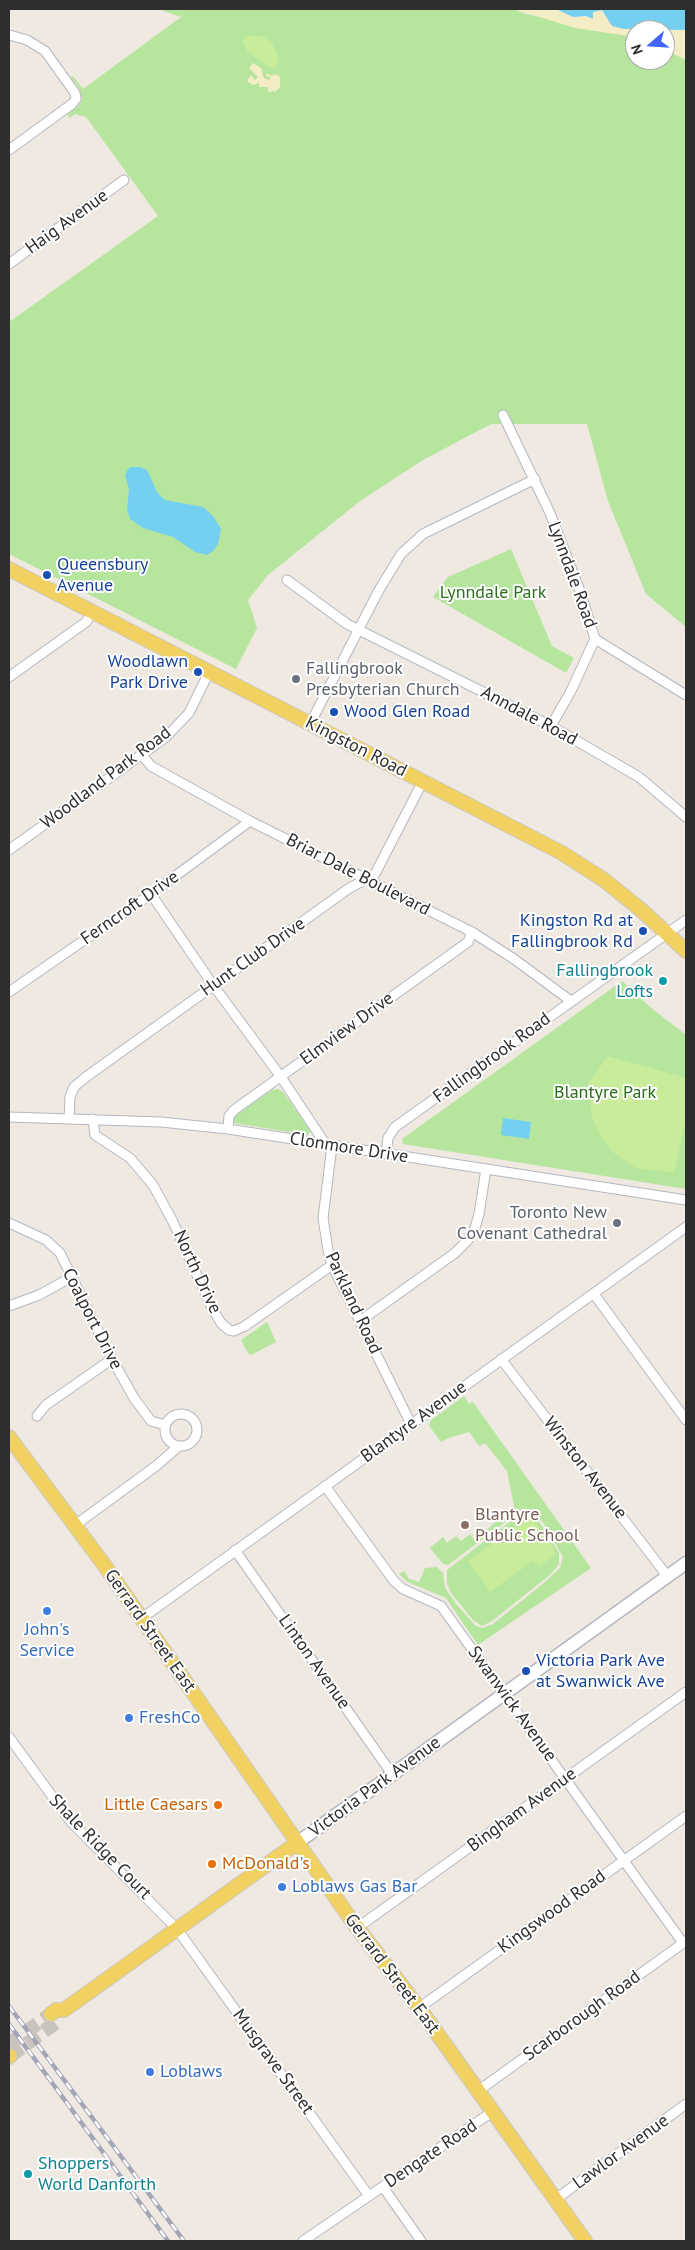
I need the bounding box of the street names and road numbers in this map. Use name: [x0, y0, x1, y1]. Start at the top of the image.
street label: Haig Avenue: [22, 185, 112, 259]
street label: Lynndale Road: [543, 519, 601, 631]
street label: Anndale Road: [477, 682, 581, 750]
street label: Kingston Road: [302, 712, 410, 782]
street label: Woodland Park Road: [37, 722, 175, 834]
street label: Briar Dale Boulevard: [282, 829, 434, 921]
street label: Ferncroft Drive: [77, 866, 183, 950]
street label: Hunt Club Drive: [197, 913, 309, 1001]
street label: Elmview Drive: [296, 988, 398, 1070]
street label: Fallingbrook Road: [429, 1008, 555, 1108]
street label: Clonmore Drive: [288, 1128, 410, 1168]
street label: North Drive: [168, 1227, 226, 1317]
street label: Parkland Road: [320, 1249, 386, 1357]
street label: Coalport Drive: [57, 1265, 127, 1373]
street label: Blantyre Avenue: [357, 1376, 471, 1468]
street label: Winston Avenue: [538, 1413, 632, 1523]
street label: Gerrard Street East: [100, 1565, 200, 1697]
street label: Linton Avenue: [273, 1611, 355, 1713]
street label: Swanwick Avenue: [463, 1642, 561, 1766]
street label: Victoria Park Avenue: [305, 1732, 445, 1842]
street label: Bingham Avenue: [463, 1763, 581, 1857]
street label: Shale Ridge Court: [44, 1790, 156, 1904]
street label: Kingswood Road: [494, 1866, 610, 1958]
street label: Gerrard Street East: [340, 1910, 444, 2038]
street label: Scarborough Road: [519, 1966, 645, 2066]
street label: Musgrave Street: [228, 2005, 318, 2119]
street label: Lawlor Avenue: [569, 2110, 673, 2194]
street label: Dengate Road: [380, 2115, 482, 2193]

